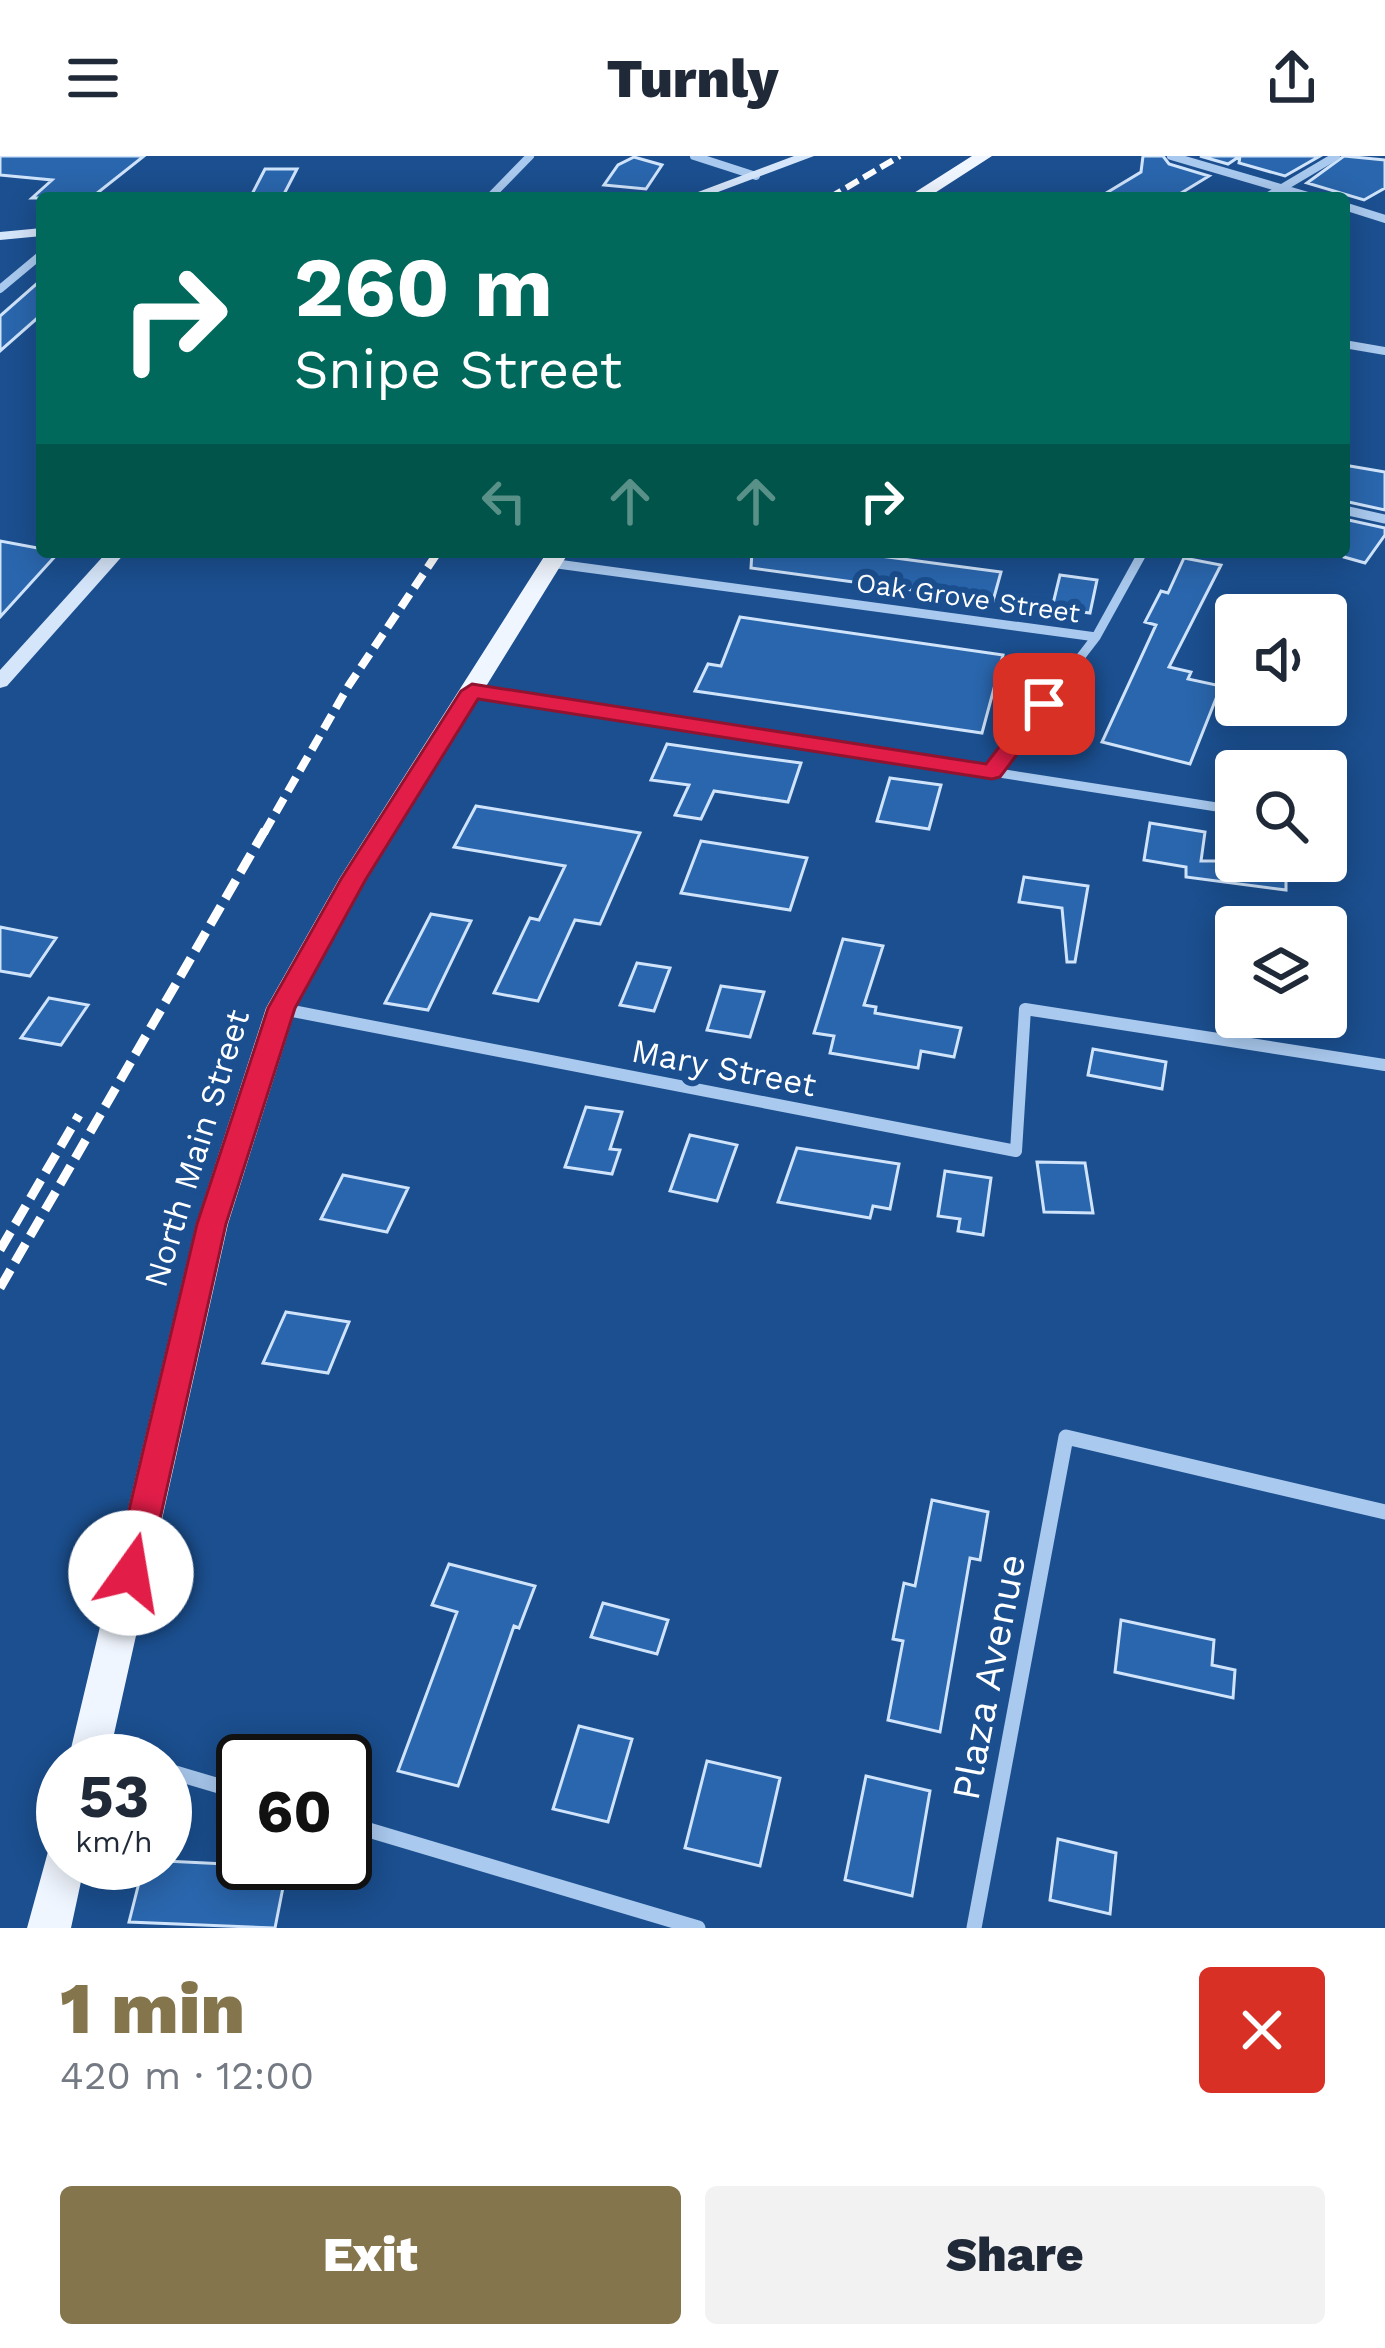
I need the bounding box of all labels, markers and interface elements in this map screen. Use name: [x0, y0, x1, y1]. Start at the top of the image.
icon: menu: [60, 45, 126, 111]
icon: share: [1259, 45, 1325, 111]
text: Turnly: [606, 47, 779, 110]
text: 260 m: [294, 238, 553, 336]
icon: right: [96, 240, 252, 396]
text: Snipe Street: [294, 338, 622, 401]
icon: left: [471, 468, 537, 534]
icon: ahead: [597, 468, 663, 534]
icon: ahead: [723, 468, 789, 534]
icon: right: [849, 468, 915, 534]
street label: Oak Grove Street: [854, 566, 1082, 630]
map controls: [1215, 594, 1347, 1038]
button: sound: [1215, 594, 1347, 726]
pin: [993, 653, 1095, 755]
icon: arrive: [1011, 671, 1077, 737]
button: search: [1215, 750, 1347, 882]
button: layers: [1215, 906, 1347, 1038]
street label: North Main Street: [136, 1004, 257, 1292]
street label: Mary Street: [628, 1031, 820, 1104]
position arrow: [68, 1510, 194, 1636]
street label: Plaza Avenue: [943, 1550, 1034, 1804]
speed limit sign: 60: [216, 1734, 372, 1890]
text: 53: [79, 1761, 149, 1832]
text: km/h: [75, 1824, 153, 1859]
text: 1 min: [60, 1966, 245, 2050]
button: close: [1199, 1967, 1325, 2093]
text: 420 m · 12:00: [60, 2053, 314, 2098]
button: Exit: [60, 2186, 681, 2324]
button: Share: [705, 2186, 1325, 2324]

